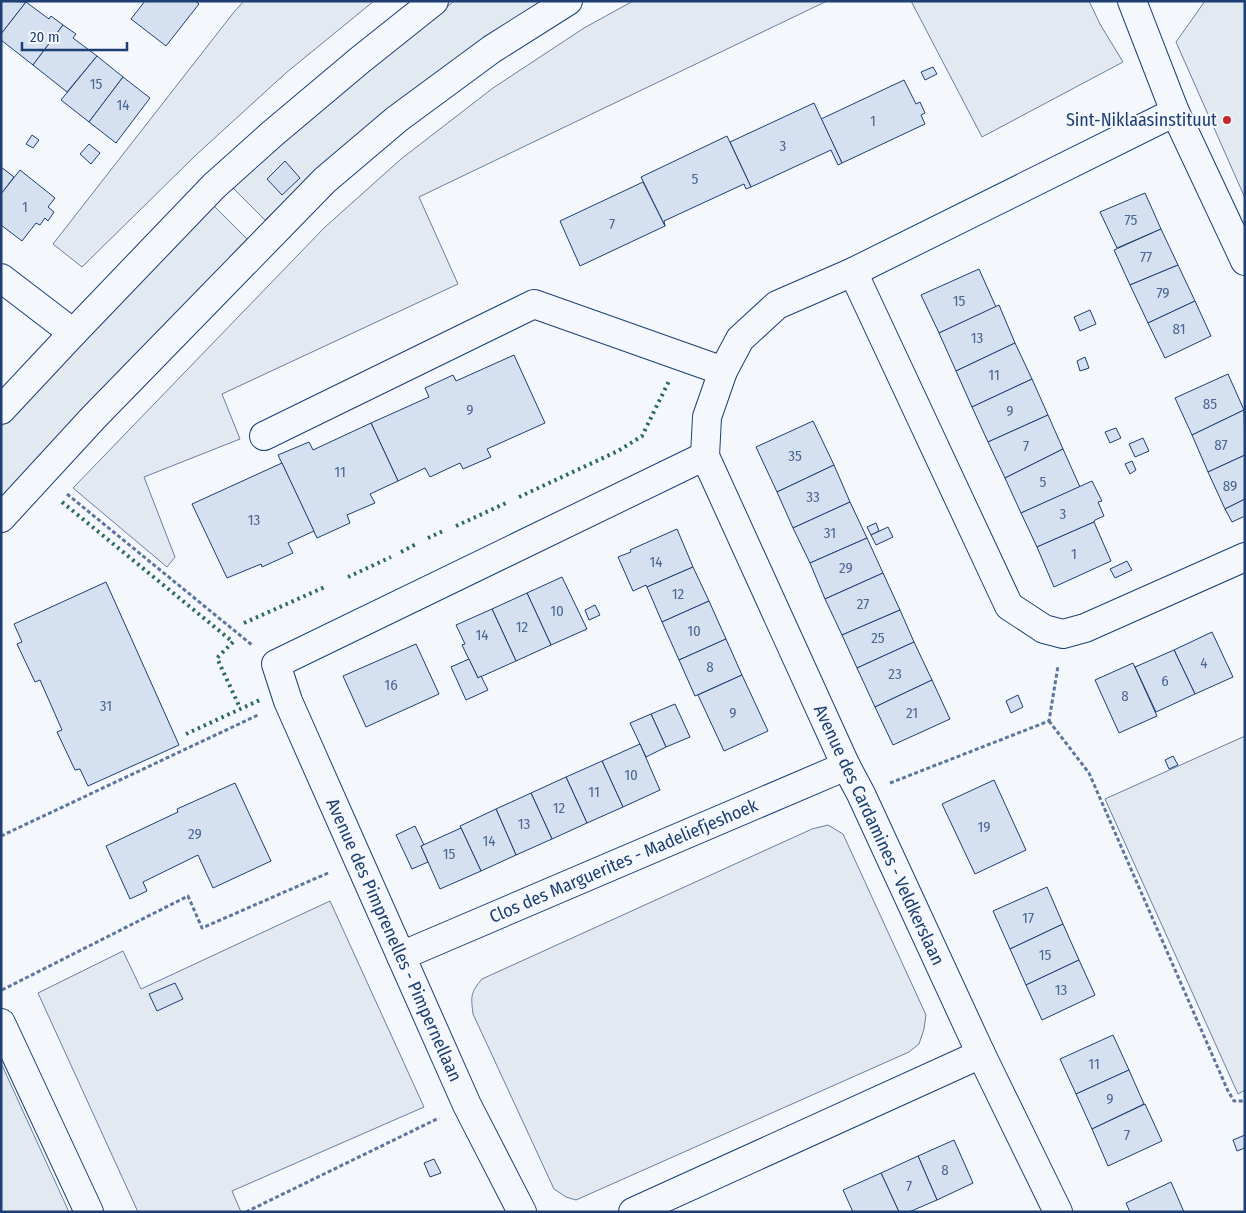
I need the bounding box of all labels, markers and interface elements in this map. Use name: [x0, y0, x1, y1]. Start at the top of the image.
scale bar: [22, 20, 128, 52]
text: 20 m: [30, 28, 60, 46]
house number: 15: [90, 75, 102, 93]
house number: 14: [116, 96, 130, 114]
place label: Sint-Niklaasinstituut: [1066, 109, 1217, 131]
house number: 1: [870, 112, 876, 130]
marker: Sint-Niklaasinstituut: [1221, 114, 1233, 126]
house number: 3: [780, 137, 787, 155]
house number: 5: [692, 170, 699, 188]
house number: 1: [22, 198, 28, 216]
house number: 75: [1125, 211, 1137, 229]
house number: 7: [609, 215, 615, 233]
house number: 77: [1140, 248, 1152, 266]
house number: 79: [1156, 284, 1170, 302]
house number: 15: [953, 292, 965, 310]
house number: 81: [1173, 320, 1185, 338]
house number: 13: [971, 329, 984, 347]
house number: 11: [988, 366, 1000, 384]
house number: 85: [1203, 395, 1217, 413]
house number: 9: [466, 401, 474, 419]
house number: 9: [1006, 402, 1014, 420]
house number: 87: [1214, 436, 1228, 454]
house number: 7: [1023, 437, 1029, 455]
house number: 35: [788, 447, 802, 465]
house number: 11: [334, 463, 346, 481]
house number: 5: [1040, 473, 1047, 491]
house number: 89: [1223, 477, 1237, 495]
house number: 33: [806, 488, 820, 506]
house number: 3: [1060, 505, 1067, 523]
house number: 13: [248, 511, 261, 529]
house number: 31: [824, 524, 836, 542]
house number: 1: [1071, 545, 1077, 563]
house number: 14: [649, 553, 663, 571]
house number: 29: [839, 559, 853, 577]
house number: 12: [672, 585, 685, 603]
house number: 27: [857, 595, 869, 613]
house number: 10: [550, 602, 564, 620]
house number: 12: [516, 618, 529, 636]
house number: 10: [687, 622, 701, 640]
house number: 14: [475, 626, 489, 644]
house number: 25: [871, 629, 885, 647]
house number: 4: [1200, 654, 1208, 672]
house number: 8: [706, 658, 714, 676]
house number: 23: [888, 665, 902, 683]
house number: 6: [1161, 672, 1169, 690]
house number: 16: [384, 676, 398, 694]
house number: 8: [1121, 687, 1129, 705]
house number: 31: [100, 697, 112, 715]
street label: Avenue des Cardamines - Veldkerslaan: [809, 701, 949, 969]
house number: 9: [729, 704, 737, 722]
house number: 21: [906, 704, 918, 722]
house number: 10: [624, 766, 638, 784]
house number: 11: [588, 783, 600, 801]
street label: Clos des Marguerites - Madeliefjeshoek: [486, 794, 761, 928]
street label: Avenue des Pimprenelles - Pimpernellaan: [321, 795, 467, 1085]
house number: 12: [553, 799, 566, 817]
house number: 13: [518, 815, 531, 833]
house number: 19: [977, 818, 991, 836]
house number: 29: [188, 825, 202, 843]
house number: 14: [482, 832, 496, 850]
house number: 15: [443, 845, 455, 863]
house number: 17: [1022, 909, 1034, 927]
house number: 15: [1039, 946, 1051, 964]
house number: 13: [1055, 981, 1068, 999]
house number: 11: [1088, 1055, 1100, 1073]
house number: 9: [1106, 1090, 1114, 1108]
house number: 7: [1124, 1126, 1130, 1144]
house number: 8: [941, 1161, 949, 1179]
house number: 7: [906, 1177, 912, 1195]

